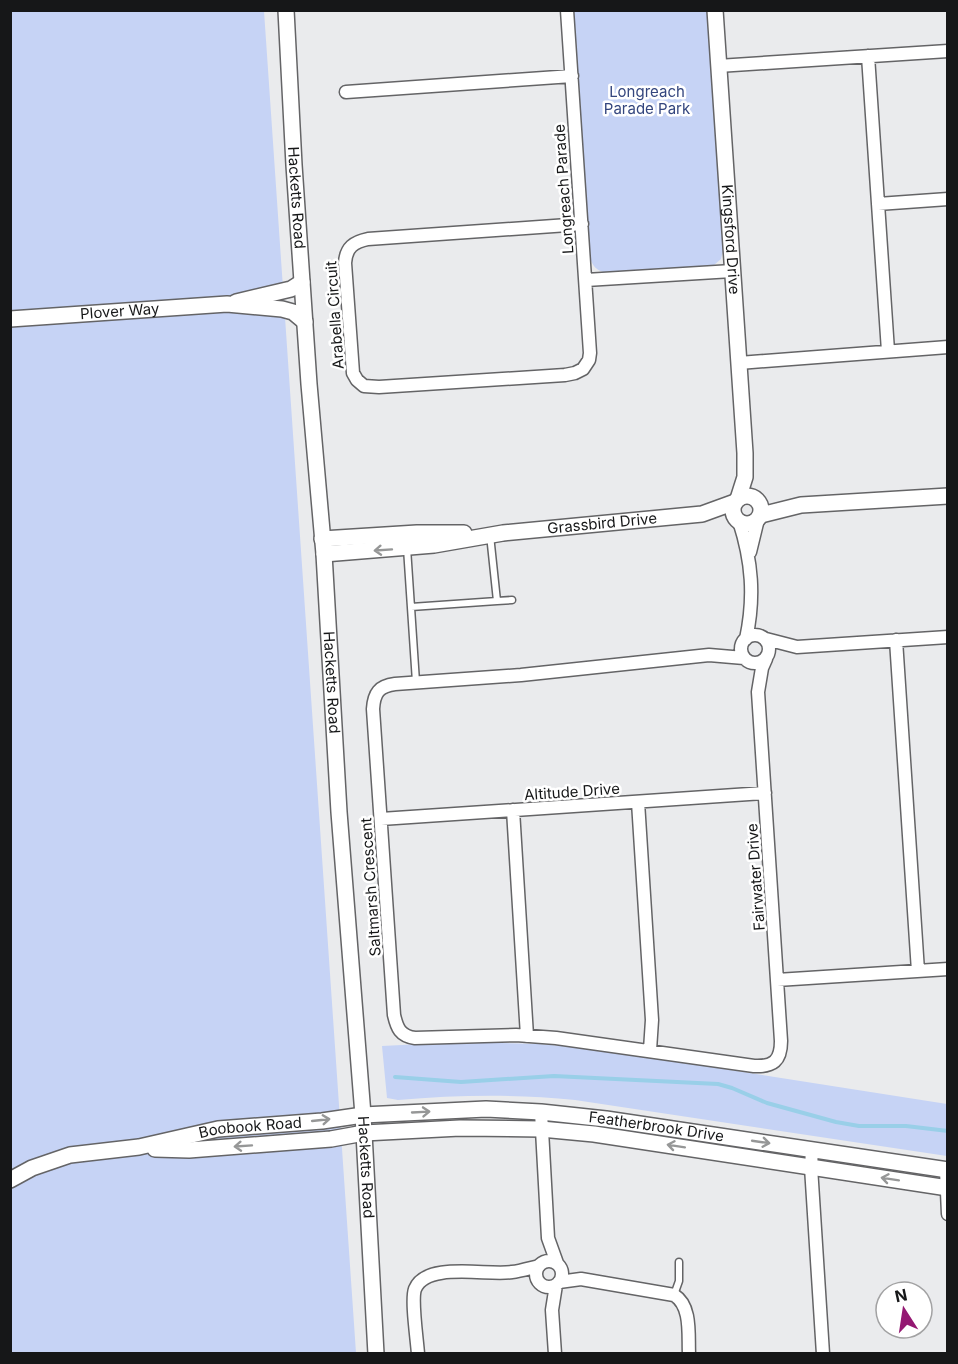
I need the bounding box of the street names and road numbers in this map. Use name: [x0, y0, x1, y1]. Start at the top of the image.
street label: Longreach Parade: [549, 124, 578, 255]
street label: Hacketts Road: [284, 146, 310, 249]
street label: Kingsford Drive: [718, 184, 744, 295]
street label: Arabella Circuit: [321, 260, 348, 370]
street label: Plover Way: [79, 299, 161, 323]
street label: Grassbird Drive: [546, 508, 658, 538]
street label: Hacketts Road: [320, 631, 344, 734]
street label: Altitude Drive: [523, 779, 620, 804]
street label: Saltmarsh Crescent: [356, 817, 385, 957]
street label: Fairwater Drive: [742, 823, 769, 931]
street label: Featherbrook Drive: [588, 1107, 725, 1145]
street label: Boobook Road: [197, 1113, 303, 1142]
street label: Hacketts Road: [354, 1115, 379, 1219]

